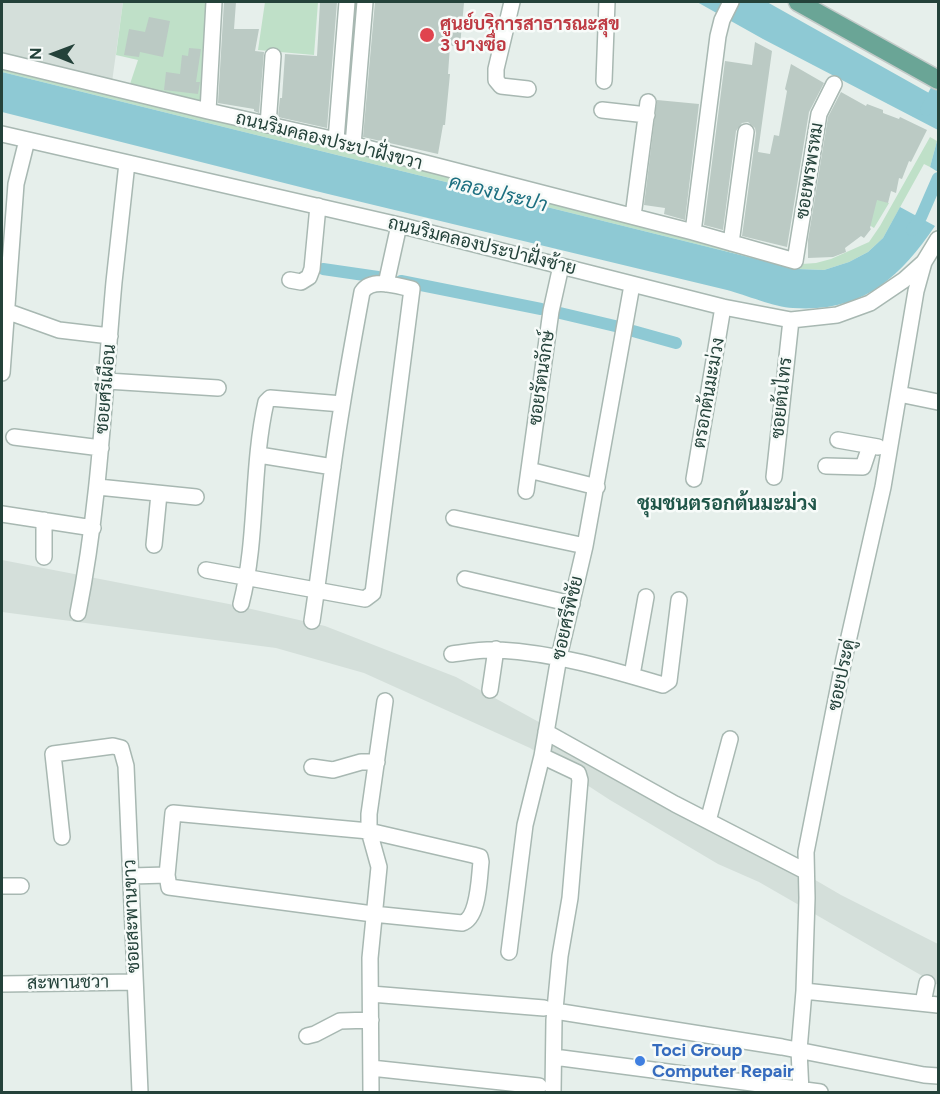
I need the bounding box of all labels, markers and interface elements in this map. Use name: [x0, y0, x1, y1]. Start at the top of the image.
place label: ศูนย์บริการสาธารณะสุข 3 บางซื่อ: [440, 14, 620, 57]
north arrow: [24, 24, 84, 84]
marker: ศูนย์บริการสาธารณะสุข 3 บางซื่อ: [418, 26, 436, 44]
text: N: [26, 47, 45, 60]
street label: ถนนริมคลองประปาฝั่งขวา: [233, 107, 425, 175]
street label: ซอยพรพรหม: [792, 121, 828, 221]
water label: คลองประปา: [446, 170, 550, 218]
street label: ถนนริมคลองประปาฝั่งซ้าย: [386, 212, 578, 280]
street label: ซอยรัตนจักษ์: [525, 329, 559, 427]
street label: ตรอกต้นมะม่วง: [689, 336, 729, 450]
street label: ซอยศรีเผือน: [91, 343, 121, 435]
street label: ซอยต้นไทร: [767, 356, 797, 440]
district label: ชุมชนตรอกต้นมะม่วง: [637, 492, 817, 516]
street label: ซอยศรีพิชัย: [548, 574, 588, 662]
street label: ซอยประดู่: [824, 637, 860, 713]
street label: ซอยสะพานขาว: [119, 859, 145, 973]
street label: สะพานชวา: [27, 971, 109, 995]
place label: Toci Group Computer Repair: [652, 1040, 794, 1082]
marker: Toci Group Computer Repair: [633, 1054, 647, 1068]

